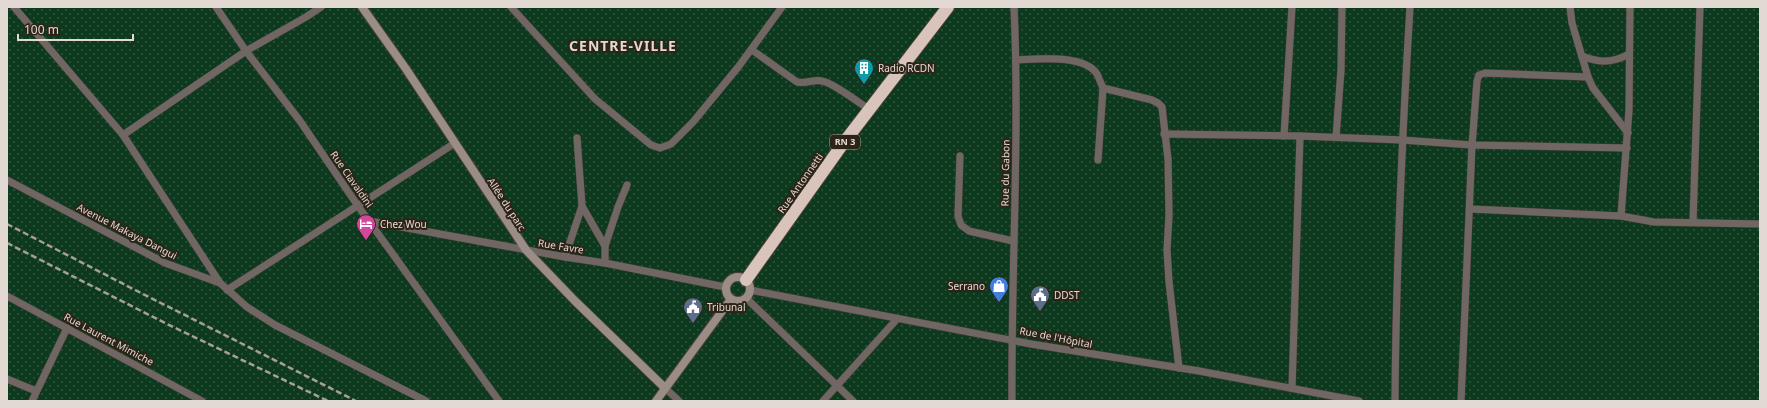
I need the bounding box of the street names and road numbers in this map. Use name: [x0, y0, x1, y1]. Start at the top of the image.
road number: RN 3: [830, 135, 860, 149]
street label: Rue du Gabon: [997, 139, 1013, 207]
street label: Rue Ciavaldini: [327, 148, 377, 210]
street label: Rue Antonnetti: [774, 150, 826, 216]
street label: Allée du parc: [485, 175, 530, 233]
street label: Avenue Makaya Dangui: [75, 200, 179, 262]
street label: Rue Favre: [537, 235, 585, 257]
street label: Rue Laurent Mimiche: [62, 309, 157, 369]
street label: Rue de l'Hôpital: [1018, 323, 1094, 351]

